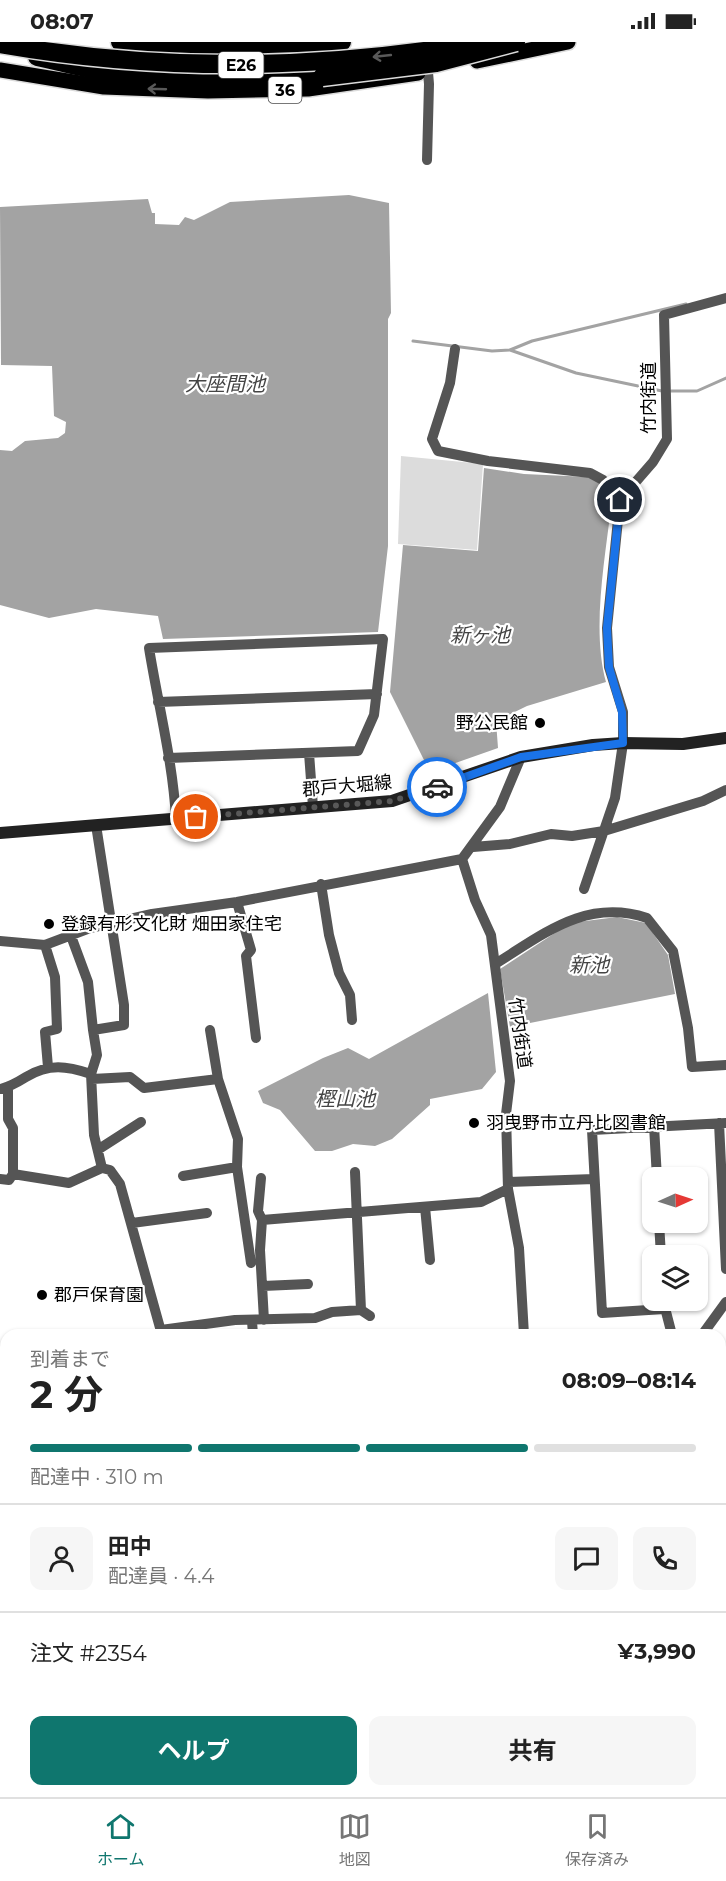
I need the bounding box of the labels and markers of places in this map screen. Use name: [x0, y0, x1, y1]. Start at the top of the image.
pin: [594, 474, 645, 525]
place label: 野公民館: [456, 712, 528, 734]
marker: 野公民館: [533, 716, 547, 730]
pin: [170, 791, 221, 842]
place label: 登録有形文化財 畑田家住宅: [61, 913, 282, 935]
marker: 登録有形文化財 畑田家住宅: [42, 917, 56, 931]
place label: 羽曳野市立丹比図書館: [486, 1112, 666, 1134]
marker: 羽曳野市立丹比図書館: [467, 1116, 481, 1130]
place label: 郡戸保育園: [54, 1284, 144, 1306]
marker: 郡戸保育園: [35, 1288, 49, 1302]

